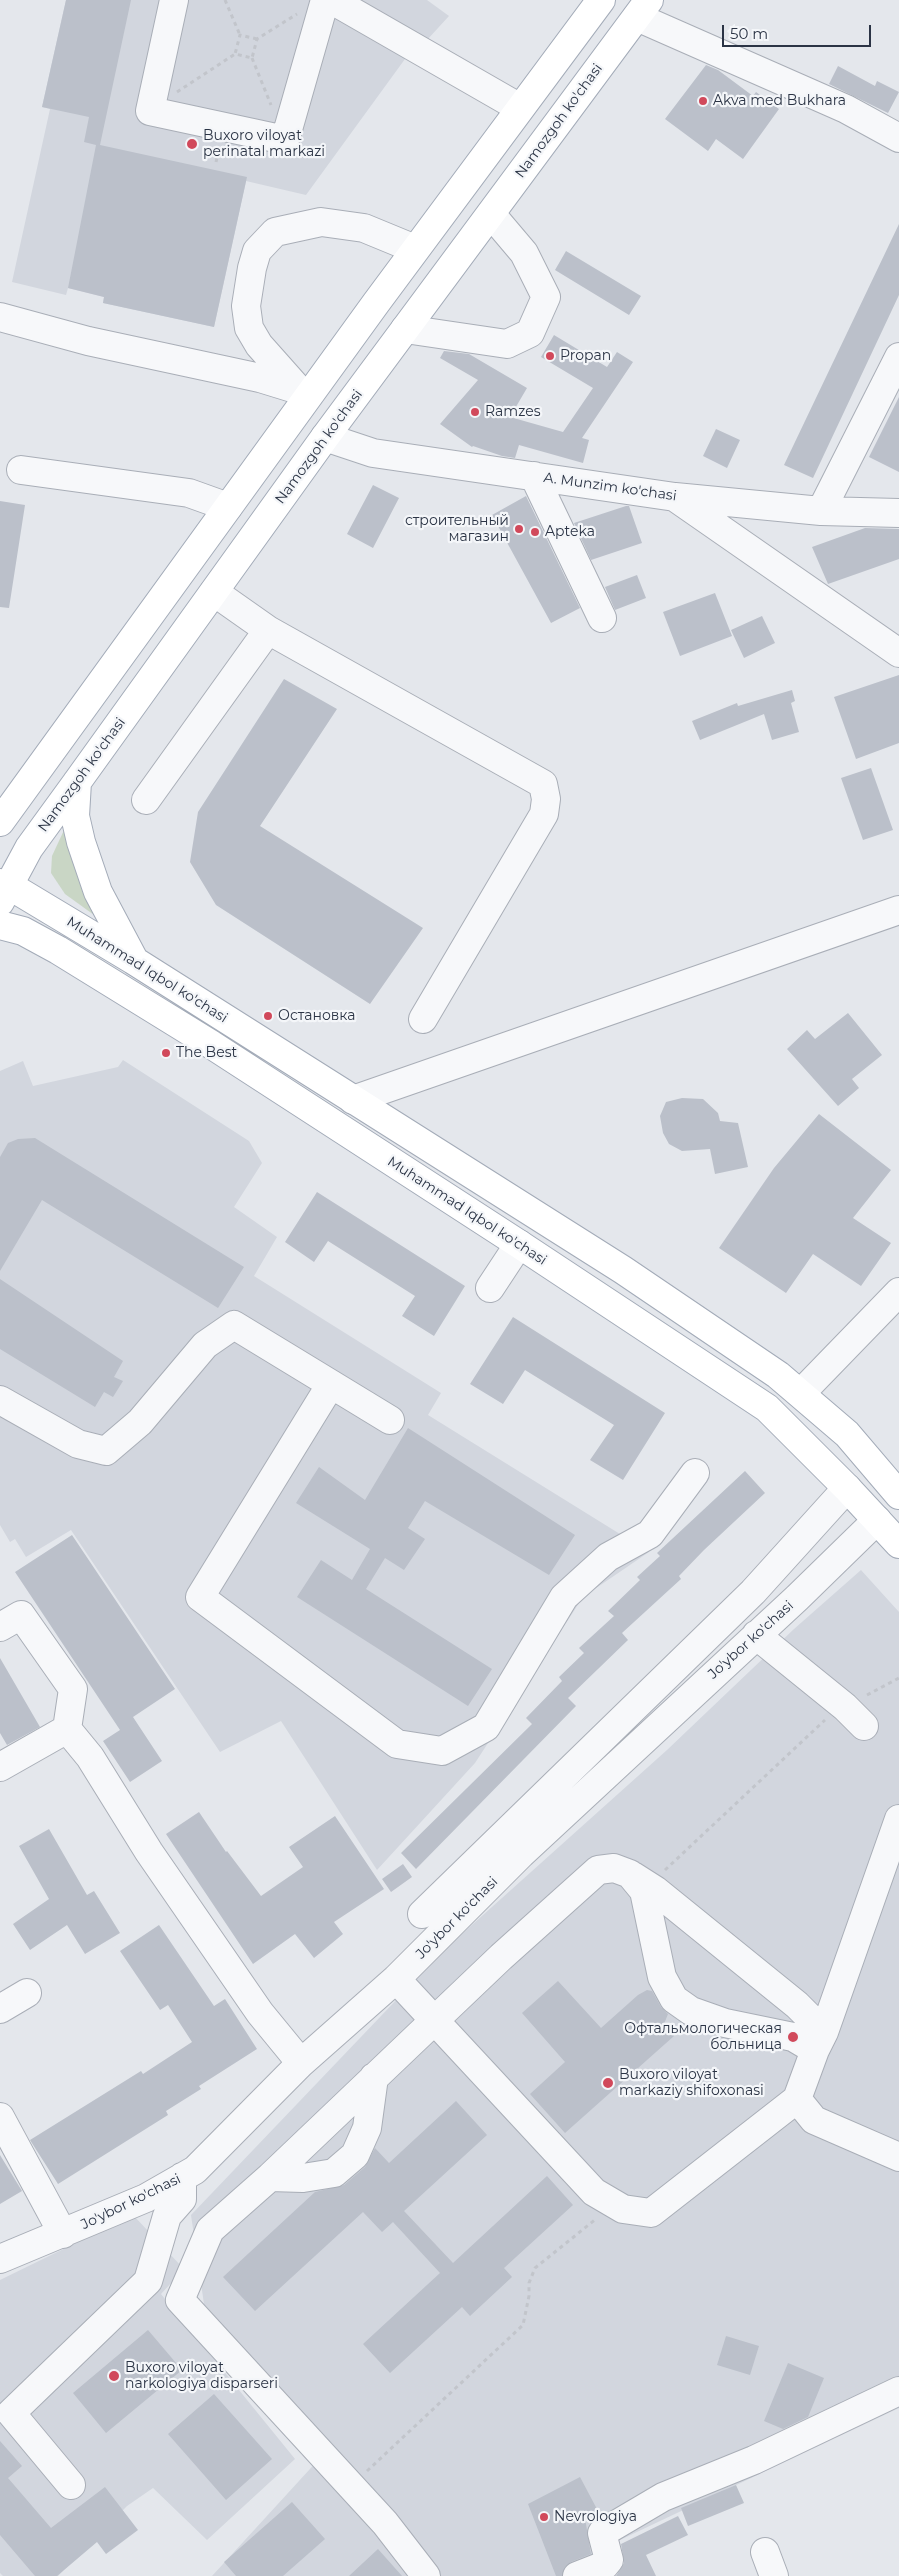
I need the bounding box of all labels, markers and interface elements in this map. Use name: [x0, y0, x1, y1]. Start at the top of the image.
scale bar: [724, 15, 873, 47]
text: 50 m: [730, 24, 768, 43]
street label: Namozgoh ko'chasi: [512, 61, 606, 181]
place label: Akva med Bukhara: [713, 93, 846, 109]
marker: Akva med Bukhara: [697, 95, 709, 107]
place label: Buxoro viloyat perinatal markazi: [203, 128, 325, 160]
marker: Buxoro viloyat perinatal markazi: [185, 137, 199, 151]
place label: Propan: [560, 348, 611, 364]
marker: Propan: [544, 350, 556, 362]
street label: Namozgoh ko'chasi: [272, 387, 366, 507]
place label: Ramzes: [485, 404, 540, 420]
marker: Ramzes: [469, 406, 481, 418]
street label: A. Munzim ko'chasi: [542, 469, 678, 505]
place label: строительный магазин: [405, 513, 509, 546]
marker: строительный магазин: [513, 523, 525, 535]
place label: Apteka: [545, 524, 595, 540]
marker: Apteka: [529, 526, 541, 538]
street label: Namozgoh ko'chasi: [35, 715, 129, 835]
street label: Muhammad Iqbol ko'chasi: [64, 913, 230, 1027]
place label: Остановка: [278, 1008, 355, 1024]
marker: Остановка: [262, 1010, 274, 1022]
place label: The Best: [176, 1045, 237, 1061]
marker: The Best: [160, 1047, 172, 1059]
street label: Muhammad Iqbol ko'chasi: [384, 1153, 550, 1269]
street label: Jo'ybor ko'chasi: [705, 1597, 797, 1683]
street label: Jo'ybor ko'chasi: [413, 1874, 501, 1962]
place label: Офтальмологическая больница: [624, 2021, 782, 2054]
marker: Офтальмологическая больница: [786, 2030, 800, 2044]
place label: Buxoro viloyat markaziy shifoxonasi: [619, 2067, 764, 2100]
marker: Buxoro viloyat markaziy shifoxonasi: [601, 2076, 615, 2090]
street label: Jo'ybor ko'chasi: [78, 2171, 184, 2233]
place label: Buxoro viloyat narkologiya disparseri: [125, 2360, 278, 2392]
marker: Buxoro viloyat narkologiya disparseri: [107, 2369, 121, 2383]
place label: Nevrologiya: [554, 2509, 637, 2525]
marker: Nevrologiya: [538, 2511, 550, 2523]

